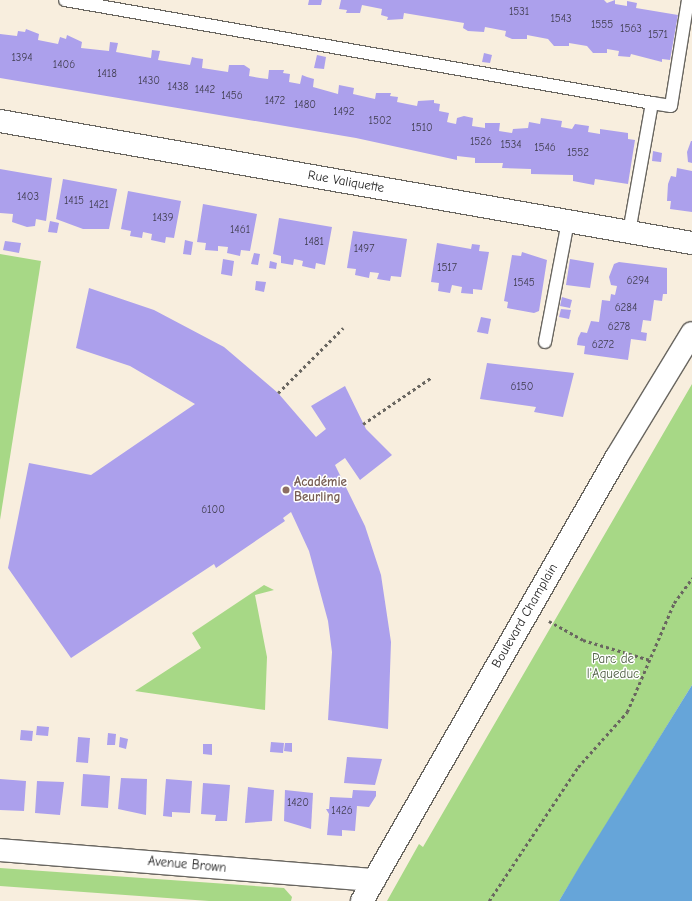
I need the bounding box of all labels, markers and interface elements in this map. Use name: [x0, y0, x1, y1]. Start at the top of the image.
house number: 1531: [509, 5, 529, 19]
house number: 1543: [550, 12, 572, 26]
house number: 1555: [591, 18, 613, 32]
house number: 1563: [620, 22, 642, 36]
house number: 1571: [648, 28, 668, 42]
house number: 1394: [11, 51, 33, 65]
house number: 1406: [53, 58, 75, 72]
house number: 1418: [97, 67, 117, 81]
house number: 1430: [138, 74, 160, 88]
house number: 1438: [168, 80, 188, 94]
house number: 1442: [195, 83, 215, 97]
house number: 1456: [221, 89, 243, 103]
house number: 1472: [265, 94, 285, 108]
house number: 1480: [294, 98, 316, 112]
house number: 1492: [333, 105, 355, 119]
house number: 1502: [369, 114, 391, 128]
house number: 1510: [411, 121, 433, 135]
house number: 1526: [470, 135, 492, 149]
house number: 1534: [500, 138, 522, 152]
house number: 1546: [534, 141, 556, 155]
house number: 1552: [567, 146, 589, 160]
street label: Rue Valiquette: [307, 168, 385, 196]
house number: 1403: [17, 190, 39, 204]
house number: 1415: [64, 194, 84, 208]
house number: 1421: [89, 198, 109, 212]
house number: 1439: [152, 211, 174, 225]
house number: 1461: [230, 223, 250, 237]
house number: 1481: [304, 235, 324, 249]
house number: 1497: [354, 242, 374, 256]
house number: 1517: [437, 261, 457, 275]
house number: 6294: [627, 274, 649, 288]
house number: 1545: [513, 276, 535, 290]
house number: 6284: [615, 301, 637, 315]
house number: 6278: [608, 320, 630, 334]
house number: 6272: [592, 338, 614, 352]
house number: 6150: [511, 380, 533, 394]
place label: Académie Beurling: [294, 475, 347, 506]
marker: Académie Beurling: [281, 485, 291, 495]
house number: 6100: [201, 503, 225, 517]
street label: Boulevard Champlain: [489, 561, 561, 671]
park label: Parc de l'Aqueduc: [587, 652, 639, 683]
house number: 1420: [287, 796, 309, 810]
house number: 1426: [331, 804, 353, 818]
street label: Avenue Brown: [147, 854, 227, 876]

